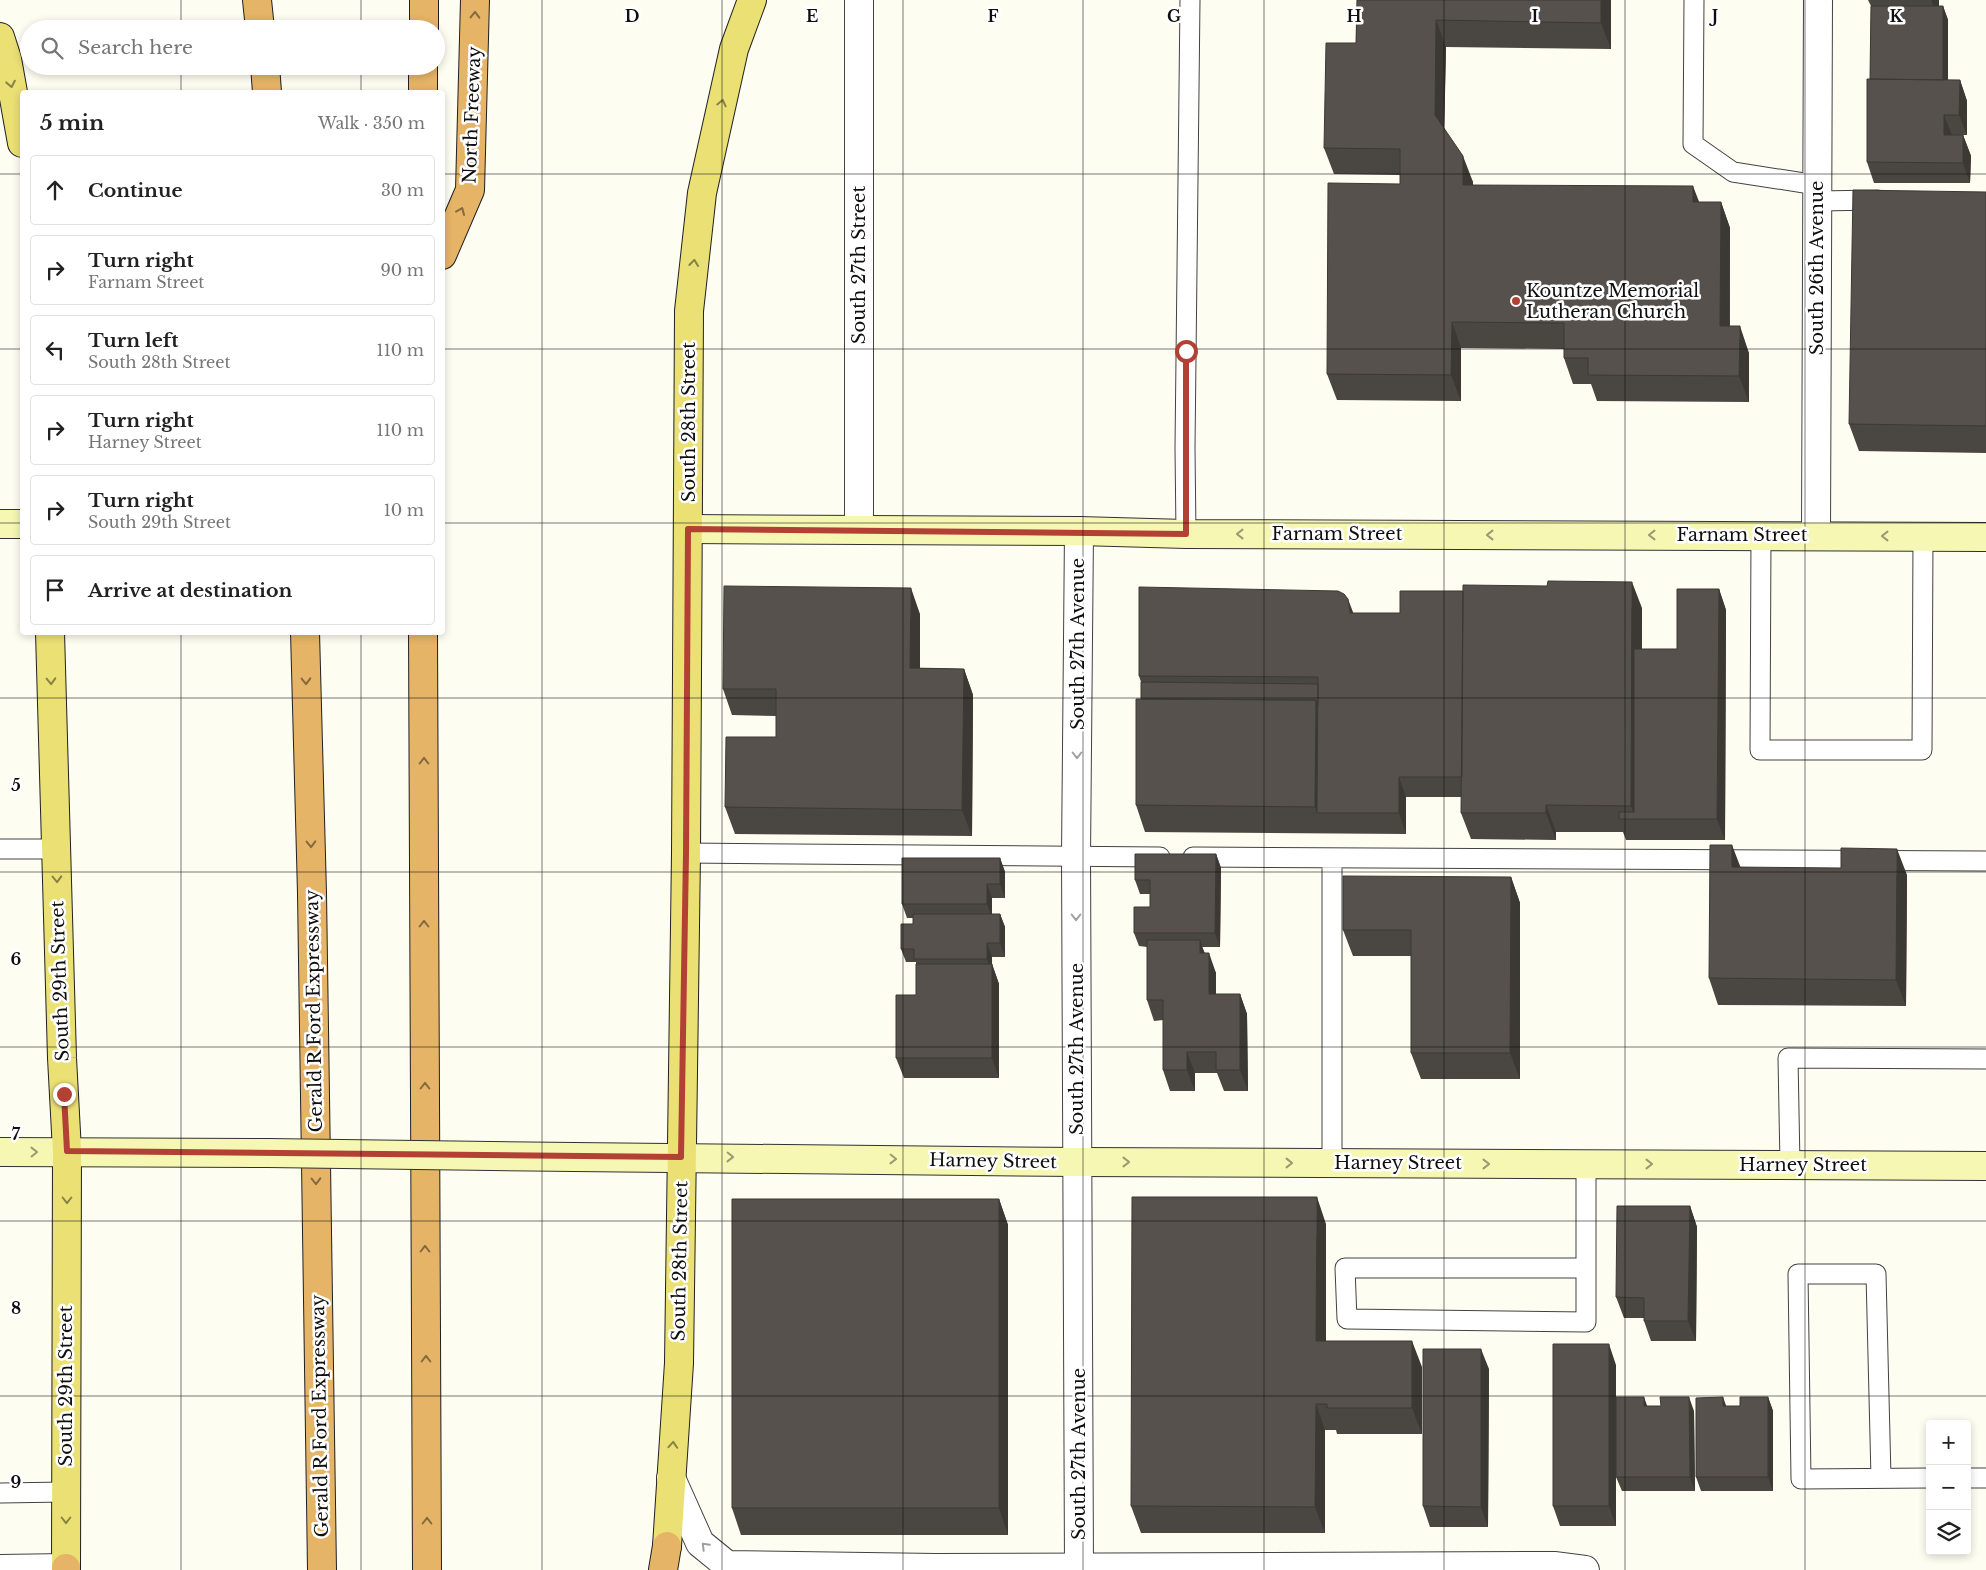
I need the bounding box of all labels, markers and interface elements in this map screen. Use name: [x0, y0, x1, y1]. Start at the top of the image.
text: D: [625, 6, 639, 26]
text: E: [806, 6, 818, 26]
text: F: [987, 6, 999, 26]
text: G: [1167, 6, 1181, 26]
text: H: [1346, 6, 1362, 26]
text: I: [1532, 6, 1539, 26]
text: J: [1709, 6, 1718, 26]
text: K: [1889, 6, 1903, 26]
one-way arrow: [470, 11, 480, 18]
search box: [20, 20, 445, 75]
icon: search: [38, 34, 66, 62]
text: Search here: [78, 36, 193, 59]
street label: North Freeway: [459, 46, 485, 184]
one-way arrow: [6, 80, 16, 88]
one-way arrow: [716, 98, 727, 107]
text: 5 min: [40, 110, 104, 136]
text: Walk · 350 m: [318, 113, 425, 133]
icon: ahead: [41, 176, 69, 204]
text: Continue: [88, 179, 183, 202]
text: 30 m: [381, 180, 424, 200]
street label: South 26th Avenue: [1806, 181, 1828, 355]
street label: South 27th Street: [848, 186, 870, 344]
one-way arrow: [455, 207, 466, 216]
text: Turn right: [88, 249, 194, 272]
icon: right: [41, 256, 69, 284]
one-way arrow: [688, 258, 699, 266]
text: 90 m: [381, 260, 424, 280]
text: Farnam Street: [88, 272, 204, 292]
place label: Kountze Memorial Lutheran Church: [1526, 280, 1699, 323]
marker: Kountze Memorial Lutheran Church: [1510, 295, 1522, 307]
text: Turn left: [88, 329, 179, 352]
icon: left: [41, 336, 69, 364]
text: 110 m: [377, 340, 424, 360]
route start: [1175, 340, 1198, 363]
street label: South 28th Street: [678, 342, 700, 502]
text: South 28th Street: [88, 352, 230, 372]
text: Turn right: [88, 409, 194, 432]
icon: right: [41, 416, 69, 444]
text: 110 m: [377, 420, 424, 440]
text: Harney Street: [88, 432, 202, 452]
text: Turn right: [88, 489, 194, 512]
icon: right: [41, 496, 69, 524]
text: 10 m: [384, 500, 424, 520]
text: South 29th Street: [88, 512, 231, 532]
street label: Farnam Street: [1272, 523, 1403, 545]
street label: Farnam Street: [1677, 524, 1808, 546]
one-way arrow: [1236, 529, 1244, 539]
one-way arrow: [1486, 530, 1494, 540]
one-way arrow: [1648, 530, 1656, 540]
one-way arrow: [1881, 531, 1888, 541]
street label: South 27th Avenue: [1067, 558, 1089, 730]
icon: arrive: [41, 576, 69, 604]
text: Arrive at destination: [88, 579, 292, 602]
one-way arrow: [46, 677, 57, 685]
one-way arrow: [301, 677, 312, 685]
one-way arrow: [1072, 752, 1082, 759]
one-way arrow: [419, 757, 429, 764]
text: 5: [11, 775, 21, 795]
one-way arrow: [306, 840, 316, 848]
one-way arrow: [52, 875, 63, 883]
street label: Gerald R Ford Expressway: [301, 889, 327, 1133]
street label: South 29th Street: [46, 900, 74, 1062]
one-way arrow: [1071, 914, 1081, 922]
one-way arrow: [419, 919, 429, 927]
text: 6: [11, 949, 22, 969]
street label: South 27th Avenue: [1066, 963, 1088, 1135]
one-way arrow: [420, 1082, 430, 1090]
route end: [53, 1083, 76, 1106]
text: 7: [12, 1124, 21, 1144]
one-way arrow: [30, 1147, 38, 1157]
street label: Harney Street: [929, 1149, 1057, 1173]
one-way arrow: [726, 1152, 734, 1163]
street label: Harney Street: [1334, 1152, 1462, 1174]
one-way arrow: [889, 1154, 897, 1165]
street label: Harney Street: [1739, 1154, 1867, 1176]
one-way arrow: [1123, 1157, 1131, 1167]
one-way arrow: [1286, 1158, 1293, 1168]
one-way arrow: [1483, 1159, 1491, 1169]
one-way arrow: [1646, 1159, 1653, 1169]
one-way arrow: [311, 1177, 322, 1185]
street label: South 28th Street: [668, 1180, 692, 1341]
one-way arrow: [62, 1196, 72, 1204]
one-way arrow: [420, 1244, 430, 1252]
street label: Gerald R Ford Expressway: [307, 1294, 333, 1538]
text: 8: [11, 1298, 21, 1318]
street label: South 29th Street: [55, 1305, 77, 1466]
one-way arrow: [421, 1355, 431, 1362]
street label: South 27th Avenue: [1068, 1368, 1090, 1540]
map controls: [1926, 1420, 1971, 1555]
button: +: [1926, 1420, 1971, 1465]
one-way arrow: [668, 1441, 679, 1449]
button: −: [1926, 1465, 1971, 1510]
text: 9: [11, 1472, 22, 1492]
button: layers: [1926, 1510, 1971, 1555]
one-way arrow: [61, 1516, 71, 1524]
one-way arrow: [422, 1517, 432, 1525]
one-way arrow: [702, 1543, 711, 1552]

